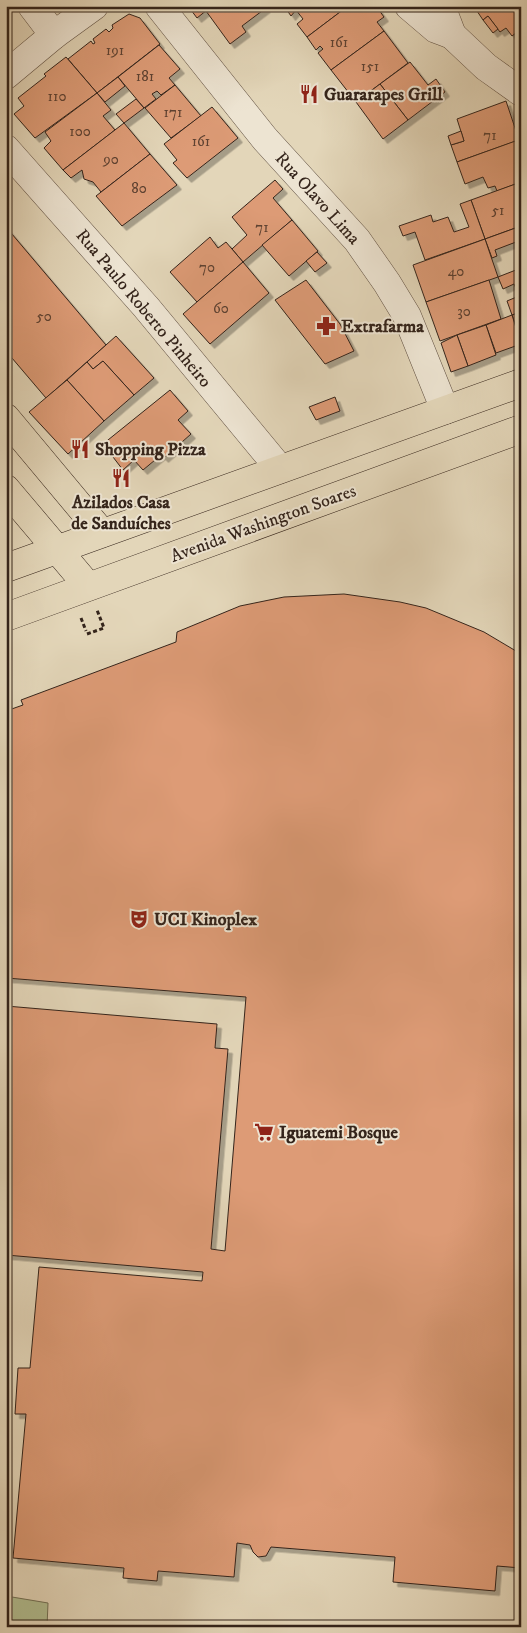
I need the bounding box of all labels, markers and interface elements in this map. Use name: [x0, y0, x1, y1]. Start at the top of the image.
house number: 161: [330, 33, 348, 52]
house number: 191: [106, 41, 124, 60]
house number: 151: [361, 57, 379, 76]
house number: 181: [136, 67, 154, 86]
restaurant icon: Guararapes Grill: [298, 83, 320, 105]
place label: Guararapes Grill: [324, 84, 443, 106]
house number: 110: [47, 87, 67, 106]
house number: 171: [164, 103, 182, 122]
house number: 100: [69, 122, 91, 141]
house number: 71: [483, 126, 497, 145]
house number: 161: [192, 132, 210, 151]
street label: Rua Olavo Lima: [270, 148, 365, 250]
house number: 90: [102, 150, 119, 169]
house number: 80: [131, 179, 147, 198]
house number: 51: [492, 201, 504, 220]
house number: 71: [255, 218, 269, 237]
street label: Rua Paulo Roberto Pinheiro: [71, 225, 216, 392]
house number: 70: [199, 258, 215, 277]
house number: 40: [448, 262, 464, 281]
house number: 60: [213, 299, 229, 318]
house number: 30: [457, 302, 471, 321]
house number: 50: [36, 307, 52, 326]
pharmacy icon: Extrafarma: [315, 315, 337, 337]
place label: Extrafarma: [341, 316, 424, 338]
restaurant icon: Shopping Pizza: [69, 438, 91, 460]
place label: Shopping Pizza: [95, 439, 206, 461]
restaurant icon: Azilados Casa de Sanduíches: [110, 467, 132, 489]
street label: Avenida Washington Soares: [167, 480, 359, 568]
place label: Azilados Casa de Sanduíches: [71, 492, 171, 535]
theatre icon: UCI Kinoplex: [128, 908, 150, 930]
place label: UCI Kinoplex: [154, 909, 257, 931]
supermarket icon: Iguatemi Bosque: [253, 1121, 275, 1143]
place label: Iguatemi Bosque: [279, 1122, 399, 1144]

